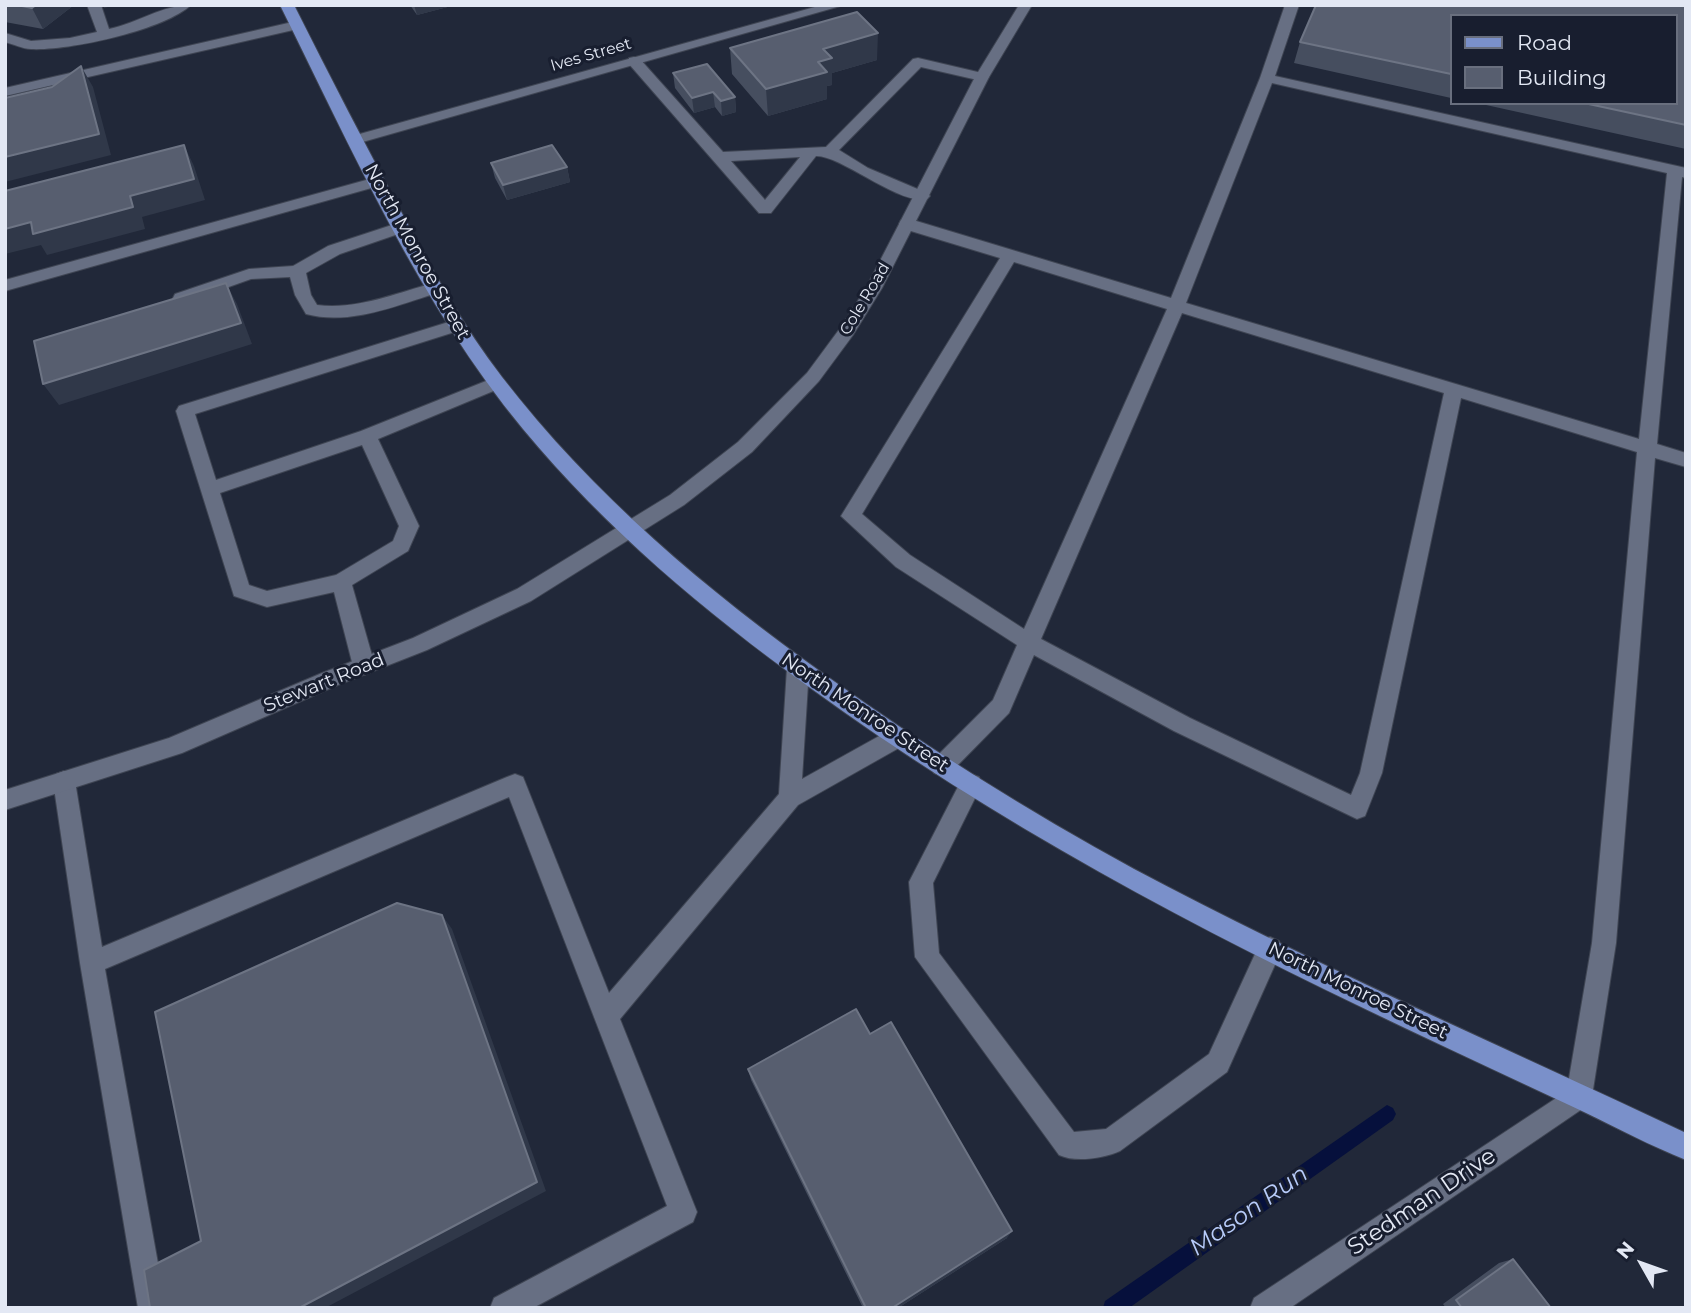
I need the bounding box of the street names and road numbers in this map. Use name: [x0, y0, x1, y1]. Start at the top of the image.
street label: Ives Street: [548, 34, 634, 76]
street label: North Monroe Street: [359, 160, 475, 344]
street label: Cole Road: [836, 259, 894, 339]
street label: Stewart Road: [260, 648, 388, 718]
street label: North Monroe Street: [777, 648, 953, 778]
street label: North Monroe Street: [1265, 938, 1451, 1044]
street label: Stedman Drive: [1343, 1142, 1501, 1262]

